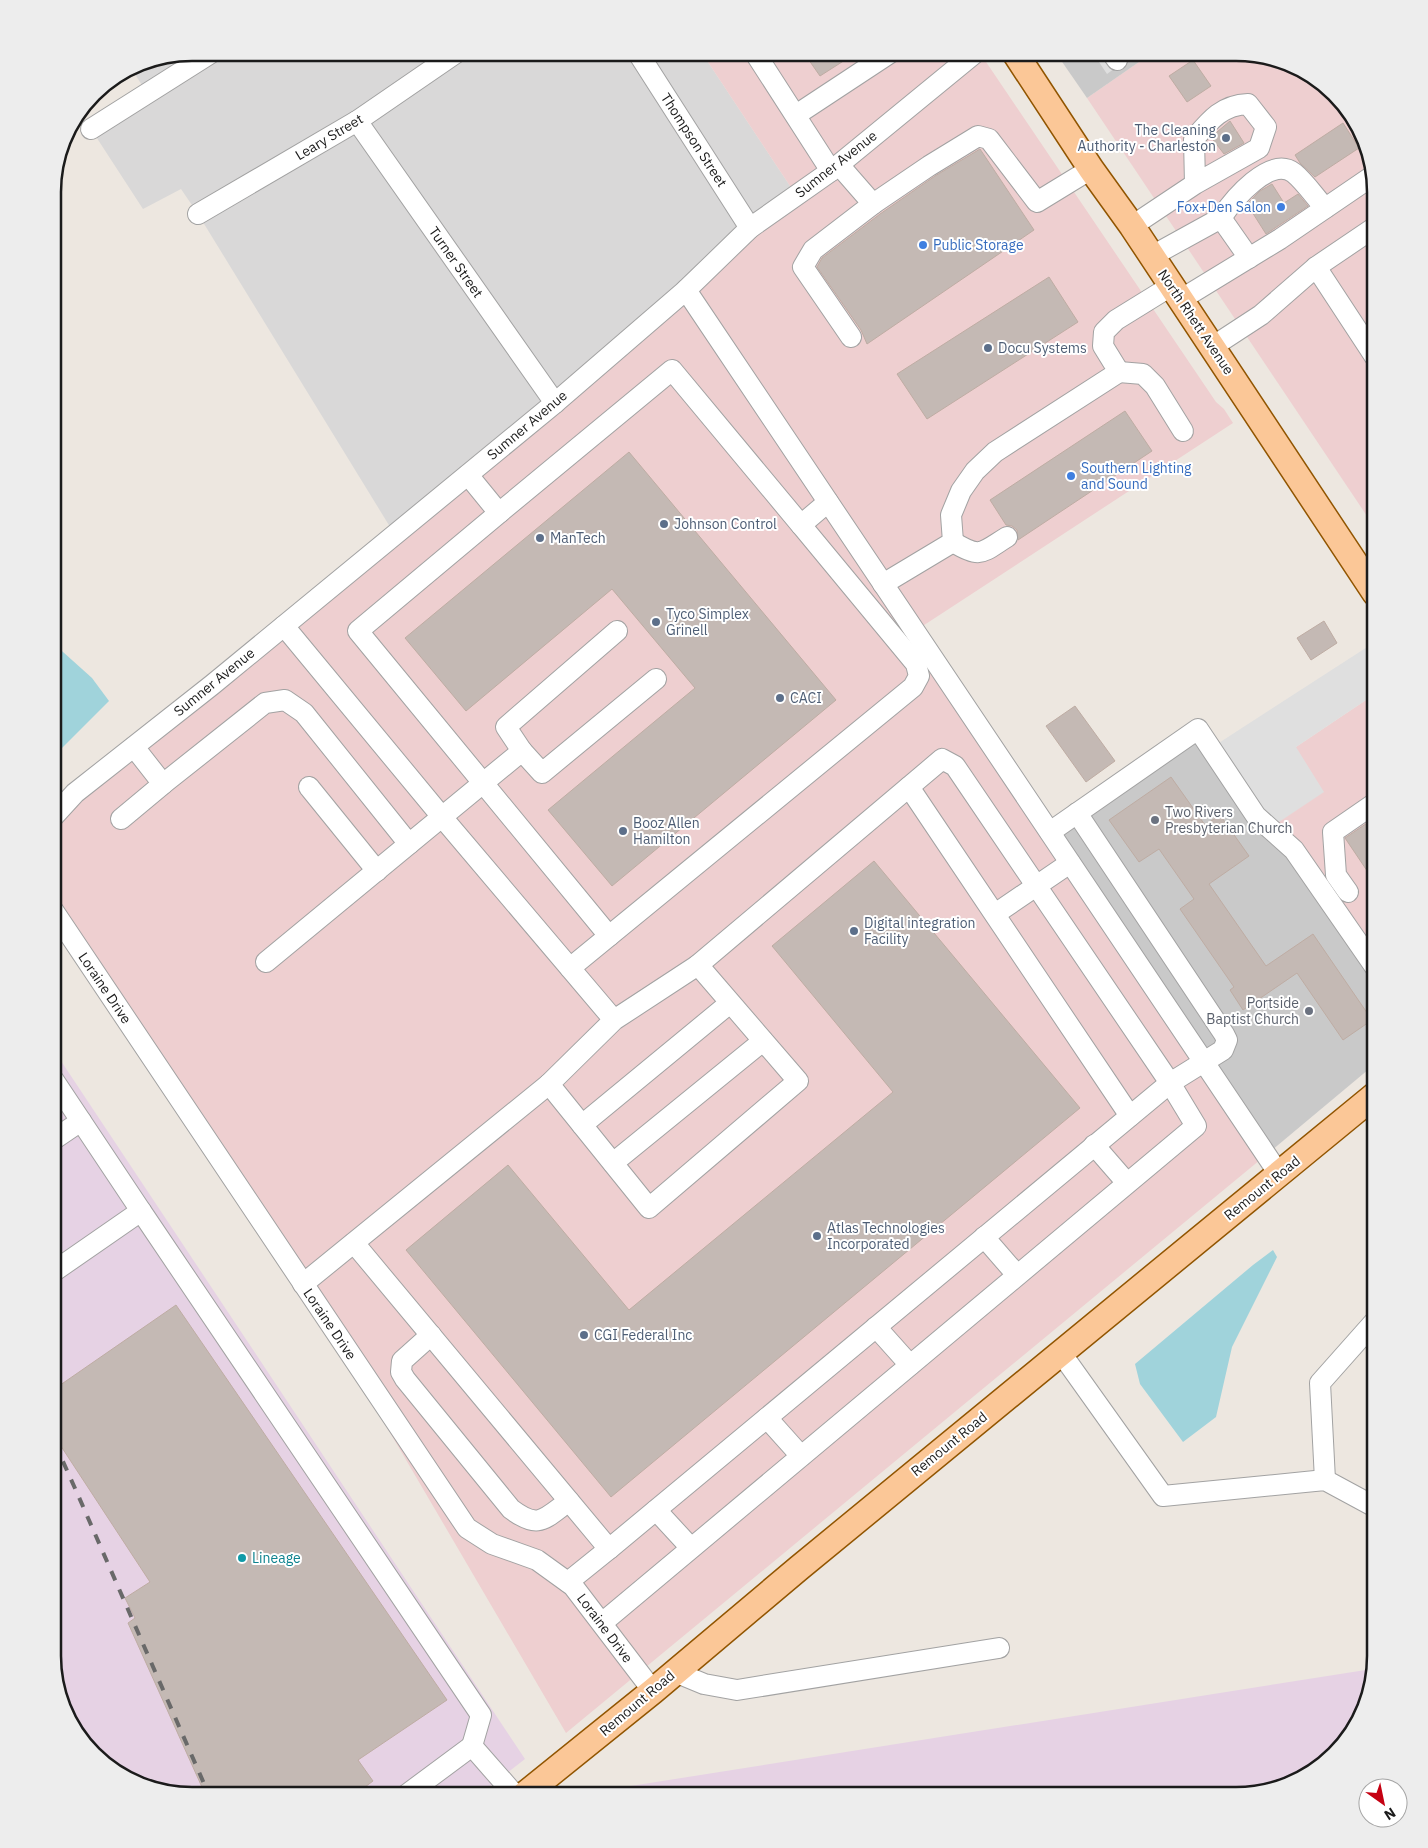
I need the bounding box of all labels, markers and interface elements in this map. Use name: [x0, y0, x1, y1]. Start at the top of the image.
street label: Thompson Street: [657, 90, 731, 190]
street label: Leary Street: [292, 110, 366, 164]
place label: The Cleaning Authority - Charleston: [1078, 121, 1217, 155]
street label: Sumner Avenue: [791, 126, 881, 202]
marker: The Cleaning Authority - Charleston: [1220, 132, 1232, 144]
place label: Fox+Den Salon: [1177, 198, 1271, 216]
marker: Fox+Den Salon: [1275, 201, 1287, 213]
street label: Turner Street: [425, 223, 487, 301]
place label: Public Storage: [933, 236, 1024, 254]
marker: Public Storage: [917, 239, 929, 251]
street label: North Rhett Avenue: [1154, 266, 1238, 378]
place label: Docu Systems: [998, 339, 1087, 357]
marker: Docu Systems: [982, 342, 994, 354]
street label: Sumner Avenue: [483, 386, 571, 464]
place label: Southern Lighting and Sound: [1081, 459, 1192, 493]
marker: Southern Lighting and Sound: [1065, 470, 1077, 482]
place label: Johnson Control: [674, 515, 777, 533]
marker: Johnson Control: [658, 518, 670, 530]
place label: ManTech: [550, 529, 606, 547]
marker: ManTech: [534, 532, 546, 544]
place label: Tyco Simplex Grinell: [666, 605, 749, 639]
marker: Tyco Simplex Grinell: [650, 616, 662, 628]
street label: Sumner Avenue: [170, 644, 258, 720]
place label: CACI: [790, 689, 822, 707]
marker: CACI: [774, 692, 786, 704]
place label: Two Rivers Presbyterian Church: [1165, 803, 1293, 837]
place label: Booz Allen Hamilton: [633, 814, 700, 848]
marker: Two Rivers Presbyterian Church: [1149, 814, 1161, 826]
marker: Booz Allen Hamilton: [617, 825, 629, 837]
place label: Digital integration Facility: [864, 914, 975, 948]
marker: Digital integration Facility: [848, 925, 860, 937]
street label: Loraine Drive: [75, 949, 136, 1027]
place label: Portside Baptist Church: [1206, 994, 1299, 1028]
marker: Portside Baptist Church: [1303, 1005, 1315, 1017]
street label: Remount Road: [1220, 1152, 1304, 1224]
place label: Atlas Technologies Incorporated: [827, 1219, 945, 1253]
marker: Atlas Technologies Incorporated: [811, 1230, 823, 1242]
street label: Loraine Drive: [300, 1285, 361, 1363]
place label: CGI Federal Inc: [594, 1326, 692, 1344]
marker: CGI Federal Inc: [578, 1329, 590, 1341]
street label: Remount Road: [907, 1408, 991, 1480]
place label: Lineage: [252, 1549, 301, 1567]
marker: Lineage: [236, 1552, 248, 1564]
street label: Loraine Drive: [573, 1590, 637, 1666]
street label: Remount Road: [596, 1666, 678, 1740]
north arrow: [1358, 1778, 1408, 1828]
text: N: [1381, 1804, 1399, 1824]

